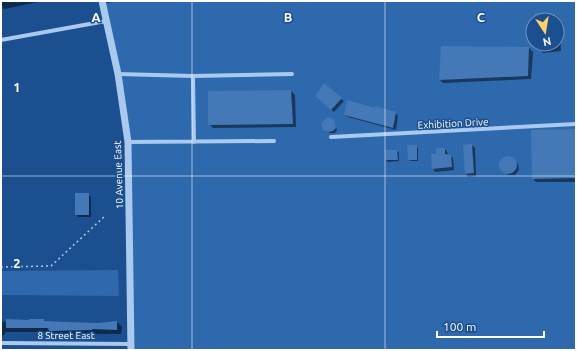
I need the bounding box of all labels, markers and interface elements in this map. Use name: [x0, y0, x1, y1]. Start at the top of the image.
text: A: [91, 10, 101, 24]
text: B: [284, 10, 293, 24]
text: C: [477, 10, 486, 24]
north arrow: [525, 12, 565, 52]
text: N: [542, 35, 552, 49]
text: 1: [13, 80, 21, 94]
street label: Exhibition Drive: [417, 116, 489, 131]
street label: 10 Avenue East: [112, 140, 125, 209]
text: 2: [13, 256, 21, 270]
scale bar: [437, 313, 544, 339]
text: 100 m: [443, 320, 476, 333]
street label: 8 Street East: [37, 330, 95, 341]

